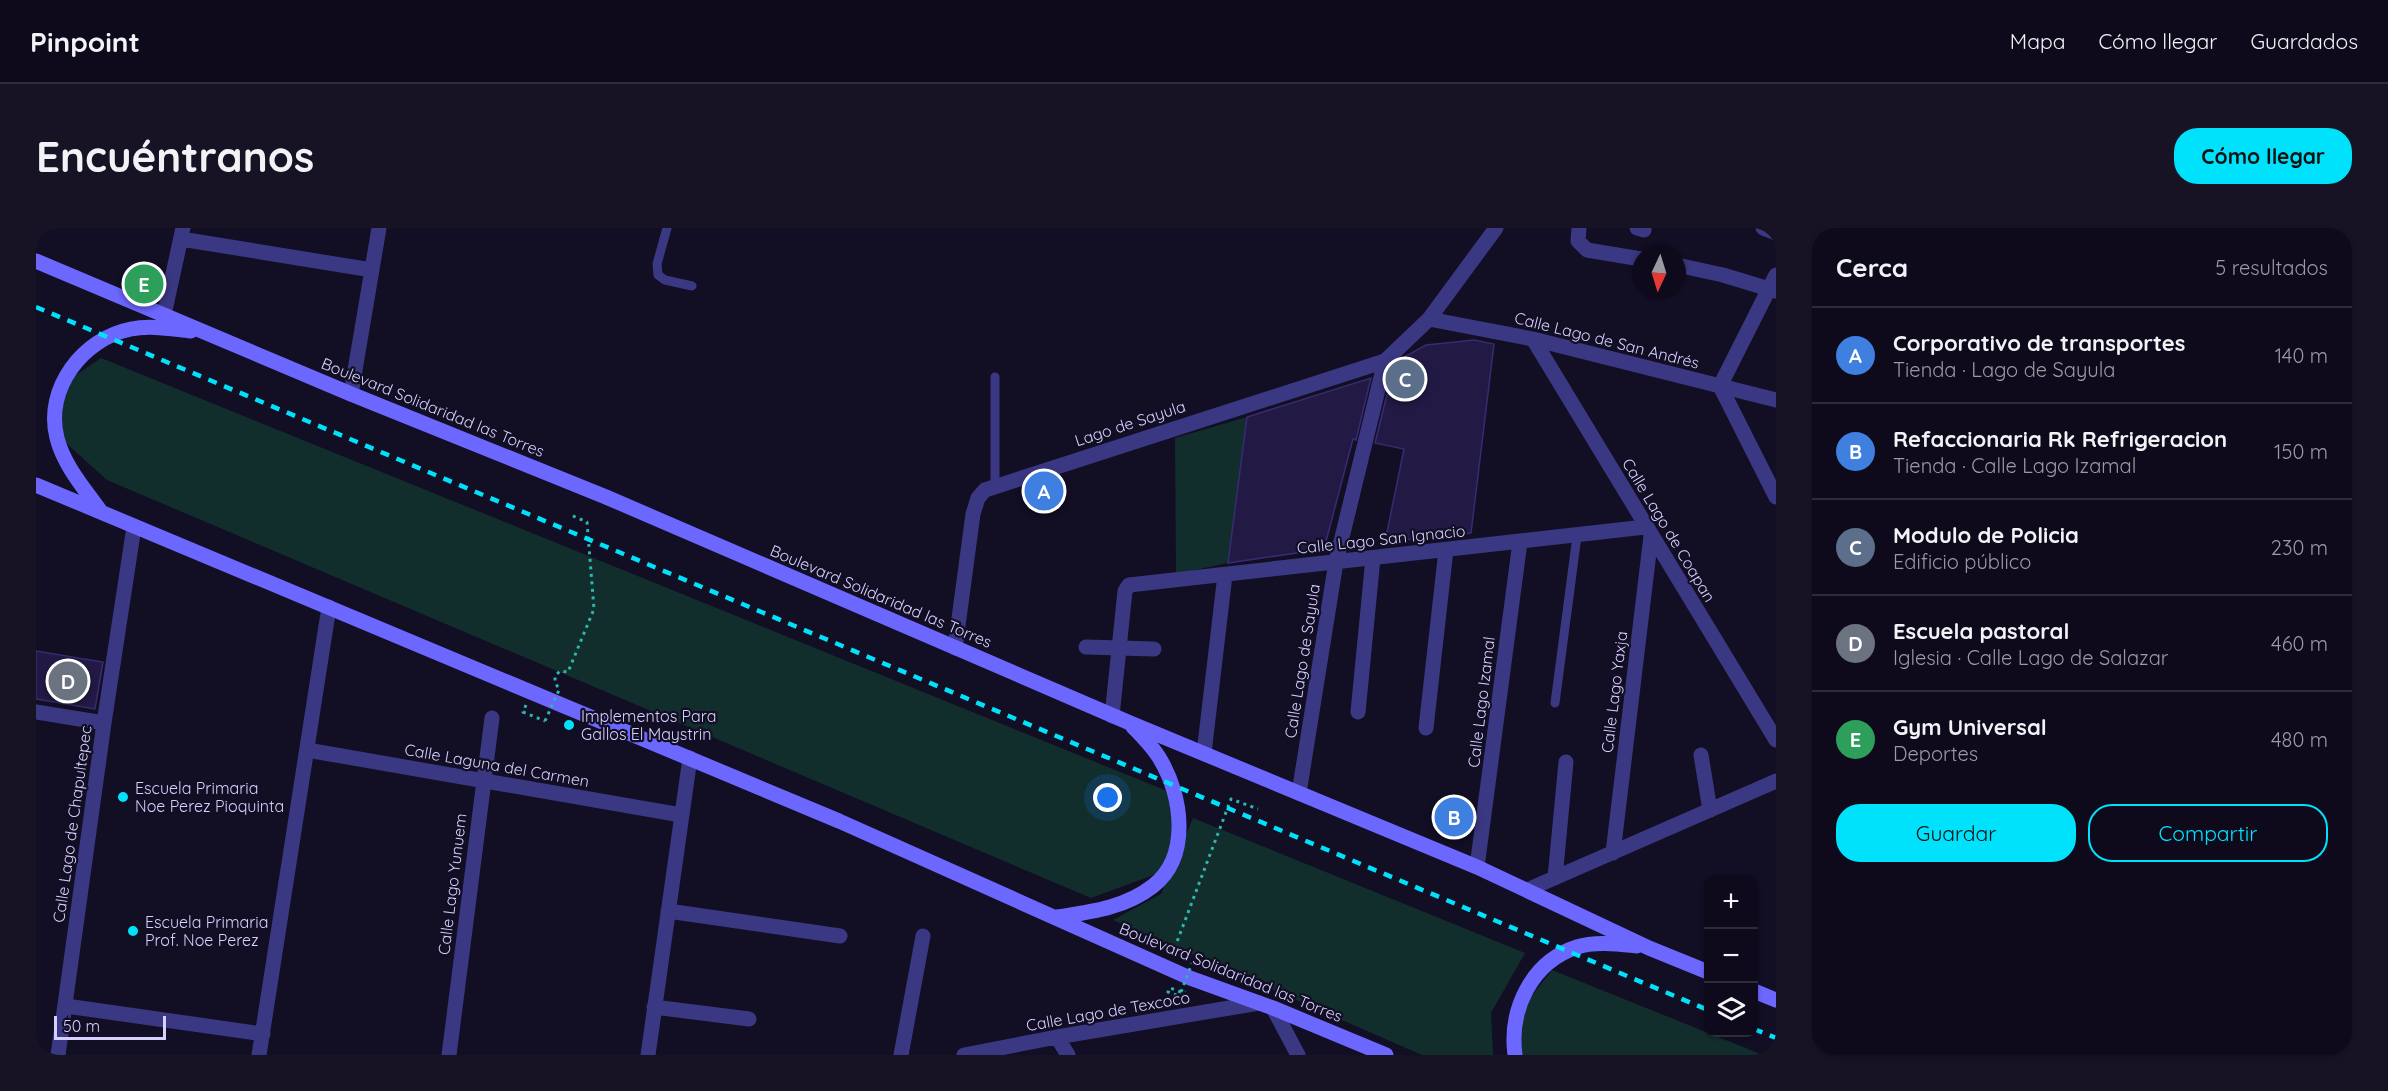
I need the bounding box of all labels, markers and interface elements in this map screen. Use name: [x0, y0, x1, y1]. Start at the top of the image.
text: Pinpoint: [30, 24, 140, 59]
text: Mapa: [2010, 28, 2065, 54]
text: Cómo llegar: [2098, 28, 2217, 54]
text: Guardados: [2250, 28, 2358, 54]
button: Cómo llegar: [2174, 128, 2352, 184]
text: Encuéntranos: [36, 130, 314, 183]
north arrow: [1632, 246, 1686, 300]
text: Cerca: [1836, 251, 1908, 284]
text: 5 resultados: [2215, 255, 2328, 280]
pin: E: [124, 262, 164, 306]
street label: Calle Lago de San Andrés: [1513, 307, 1701, 373]
text: Corporativo de transportes: [1893, 329, 2185, 357]
text: A: [1849, 343, 1862, 368]
text: 140 m: [2275, 343, 2328, 368]
street label: Boulevard Solidaridad las Torres: [318, 353, 548, 461]
pin: C: [1386, 356, 1424, 402]
text: Tienda · Lago de Sayula: [1893, 357, 2115, 382]
street label: Lago de Sayula: [1072, 396, 1188, 450]
text: Refaccionaria Rk Refrigeracion: [1893, 425, 2227, 453]
text: B: [1849, 439, 1862, 464]
text: 150 m: [2274, 439, 2328, 464]
text: Tienda · Calle Lago Izamal: [1893, 453, 2136, 478]
street label: Calle Lago de Coapan: [1618, 454, 1720, 606]
pin: A: [1024, 468, 1064, 514]
street label: Calle Lago San Ignacio: [1296, 520, 1466, 558]
text: Modulo de Policia: [1893, 521, 2079, 549]
text: C: [1849, 535, 1862, 560]
text: 230 m: [2271, 535, 2328, 560]
street label: Boulevard Solidaridad las Torres: [767, 540, 995, 652]
text: Edificio público: [1893, 549, 2031, 574]
street label: Calle Lago de Sayula: [1280, 582, 1324, 740]
text: Escuela pastoral: [1893, 617, 2069, 645]
street label: Calle Lago Yaxja: [1597, 630, 1631, 754]
text: D: [1848, 631, 1863, 656]
text: 460 m: [2271, 631, 2328, 656]
street label: Calle Lago Izamal: [1463, 635, 1499, 769]
text: Iglesia · Calle Lago de Salazar: [1893, 645, 2168, 670]
pin: D: [48, 658, 87, 704]
place label: Implementos Para Gallos El Maystrin: [581, 706, 716, 744]
text: Gym Universal: [1893, 713, 2047, 741]
marker: Implementos Para Gallos El Maystrin: [562, 718, 576, 732]
street label: Calle Lago de Chapultepec: [48, 724, 96, 924]
text: E: [1850, 727, 1861, 752]
text: 480 m: [2271, 727, 2328, 752]
street label: Calle Laguna del Carmen: [403, 739, 591, 791]
text: Deportes: [1893, 741, 1978, 766]
place label: Escuela Primaria Noe Perez Pioquinta: [135, 778, 284, 816]
your location: [1093, 783, 1122, 812]
marker: Escuela Primaria Noe Perez Pioquinta: [116, 790, 130, 804]
pin: B: [1434, 794, 1474, 840]
button: Guardar: [1836, 804, 2076, 862]
button: Compartir: [2088, 804, 2328, 862]
street label: Calle Lago Yunuem: [433, 812, 471, 956]
map controls: [1704, 875, 1758, 1037]
button: +: [1704, 875, 1758, 929]
place label: Escuela Primaria Prof. Noe Perez: [145, 912, 268, 950]
street label: Boulevard Solidaridad las Torres: [1116, 918, 1346, 1026]
marker: Escuela Primaria Prof. Noe Perez: [126, 924, 140, 938]
button: −: [1704, 929, 1758, 983]
button: layers: [1704, 983, 1758, 1037]
street label: Calle Lago de Texcoco: [1025, 987, 1191, 1035]
scale bar: [54, 1013, 166, 1040]
text: 50 m: [63, 1016, 100, 1036]

